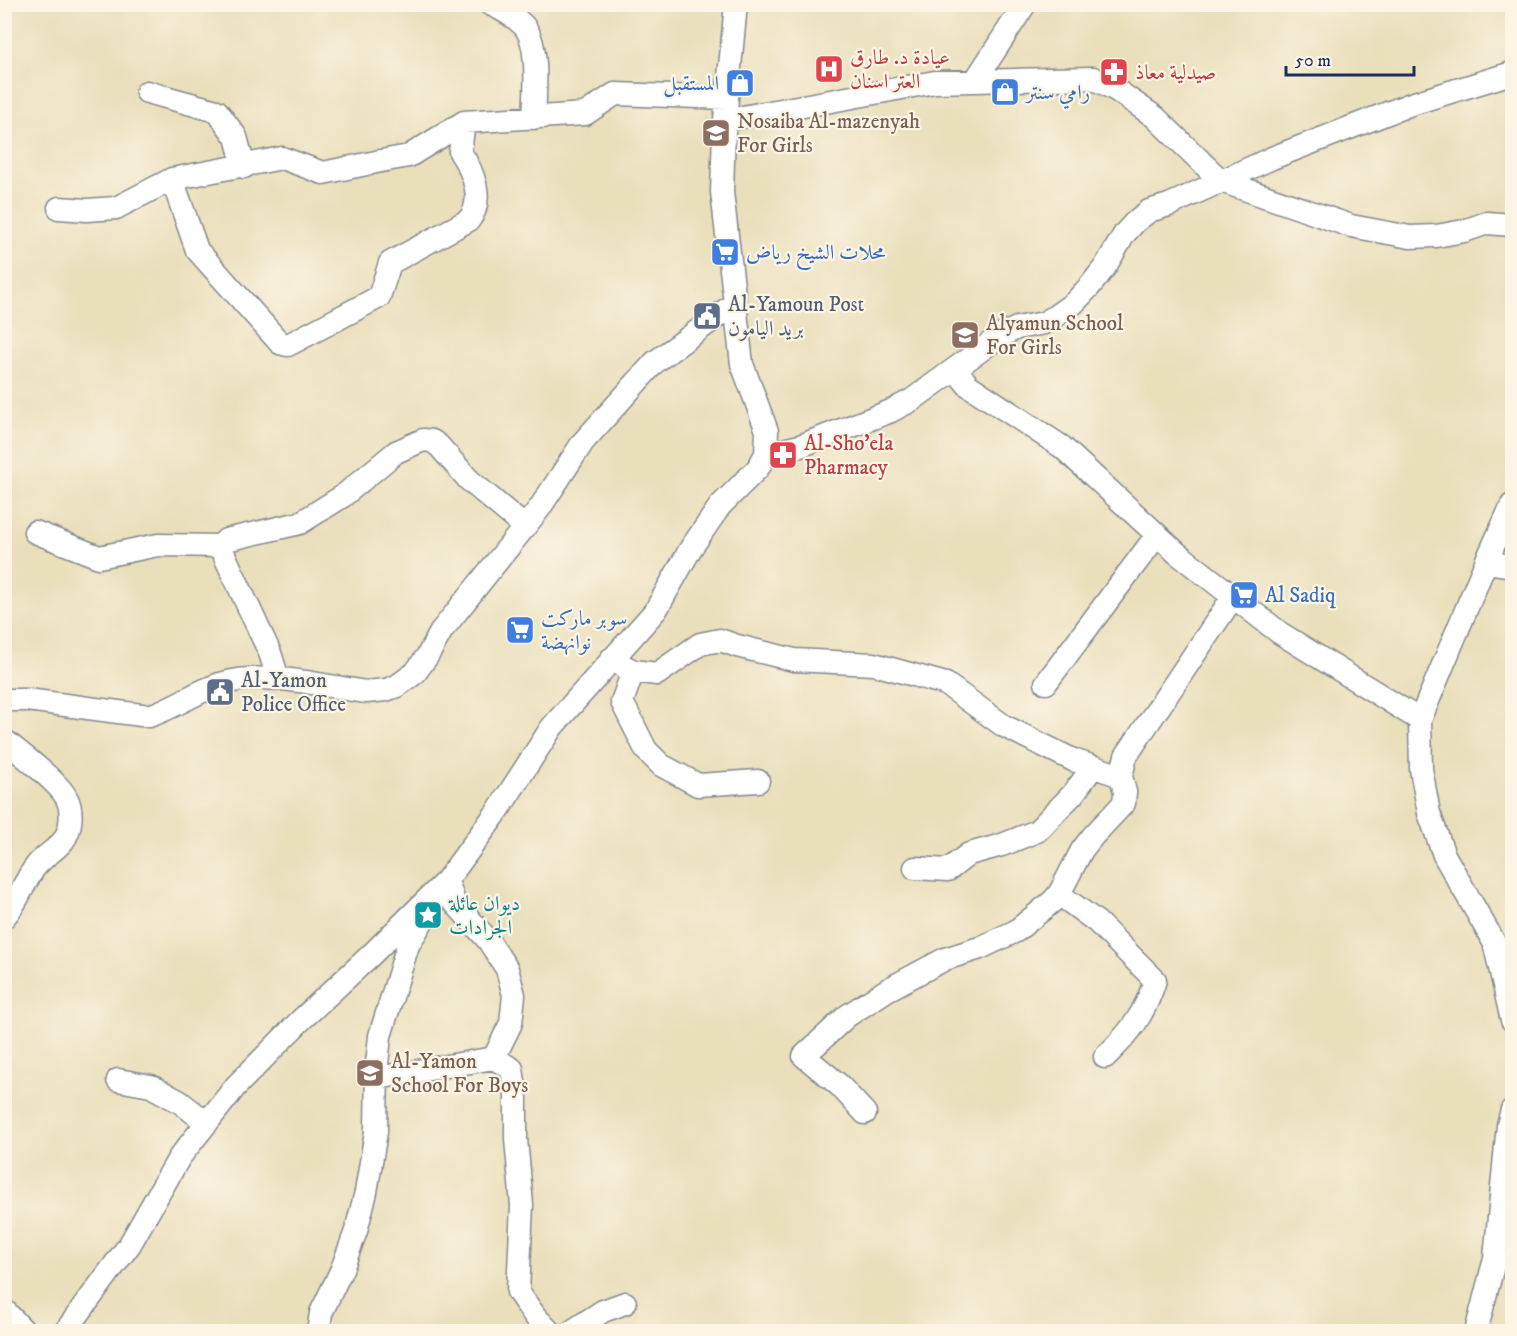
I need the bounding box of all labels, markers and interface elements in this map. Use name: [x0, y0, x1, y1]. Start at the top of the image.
scale bar: [1286, 39, 1414, 77]
place label: عيادة د. طارق العتر اسنان: [850, 45, 950, 95]
text: 50 m: [1295, 50, 1331, 72]
hospital icon: عيادة د. طارق العتر اسنان: [813, 53, 845, 85]
pharmacy icon: صيدلية معاذ: [1098, 56, 1130, 88]
place label: صيدلية معاذ: [1135, 60, 1216, 86]
shop icon: المستقبل: [724, 67, 756, 99]
place label: المستقبل: [663, 71, 719, 98]
shop icon: رامي سنتر: [989, 76, 1021, 108]
place label: رامي سنتر: [1024, 80, 1090, 109]
place label: Nosaiba Al-mazenyah For Girls: [737, 109, 920, 159]
school or university icon: Nosaiba Al-mazenyah For Girls: [700, 117, 732, 149]
supermarket icon: محلات الشيخ رياض: [709, 236, 741, 268]
place label: محلات الشيخ رياض: [746, 240, 886, 271]
place label: Al-Yamoun Post بريد اليامون: [728, 292, 865, 342]
public building icon: Al-Yamoun Post بريد اليامون: [691, 300, 723, 332]
place label: Alyamun School For Girls: [986, 311, 1124, 361]
school or university icon: Alyamun School For Girls: [949, 319, 981, 351]
place label: Al-Sho'ela Pharmacy: [804, 431, 893, 481]
pharmacy icon: Al-Sho'ela Pharmacy: [767, 439, 799, 471]
supermarket icon: Al Sadiq: [1228, 579, 1260, 611]
place label: Al Sadiq: [1265, 583, 1336, 609]
place label: سوبر ماركت نوانهضة: [541, 606, 627, 656]
supermarket icon: سوبر ماركت نوانهضة: [504, 614, 536, 646]
place label: Al-Yamon Police Office: [241, 668, 346, 718]
public building icon: Al-Yamon Police Office: [204, 676, 236, 708]
place label: ديوان عائلة الجرادات: [448, 891, 520, 941]
place icon: ديوان عائلة الجرادات: [412, 899, 444, 931]
place label: Al-Yamon School For Boys: [391, 1049, 528, 1099]
school or university icon: Al-Yamon School For Boys: [354, 1057, 386, 1089]

